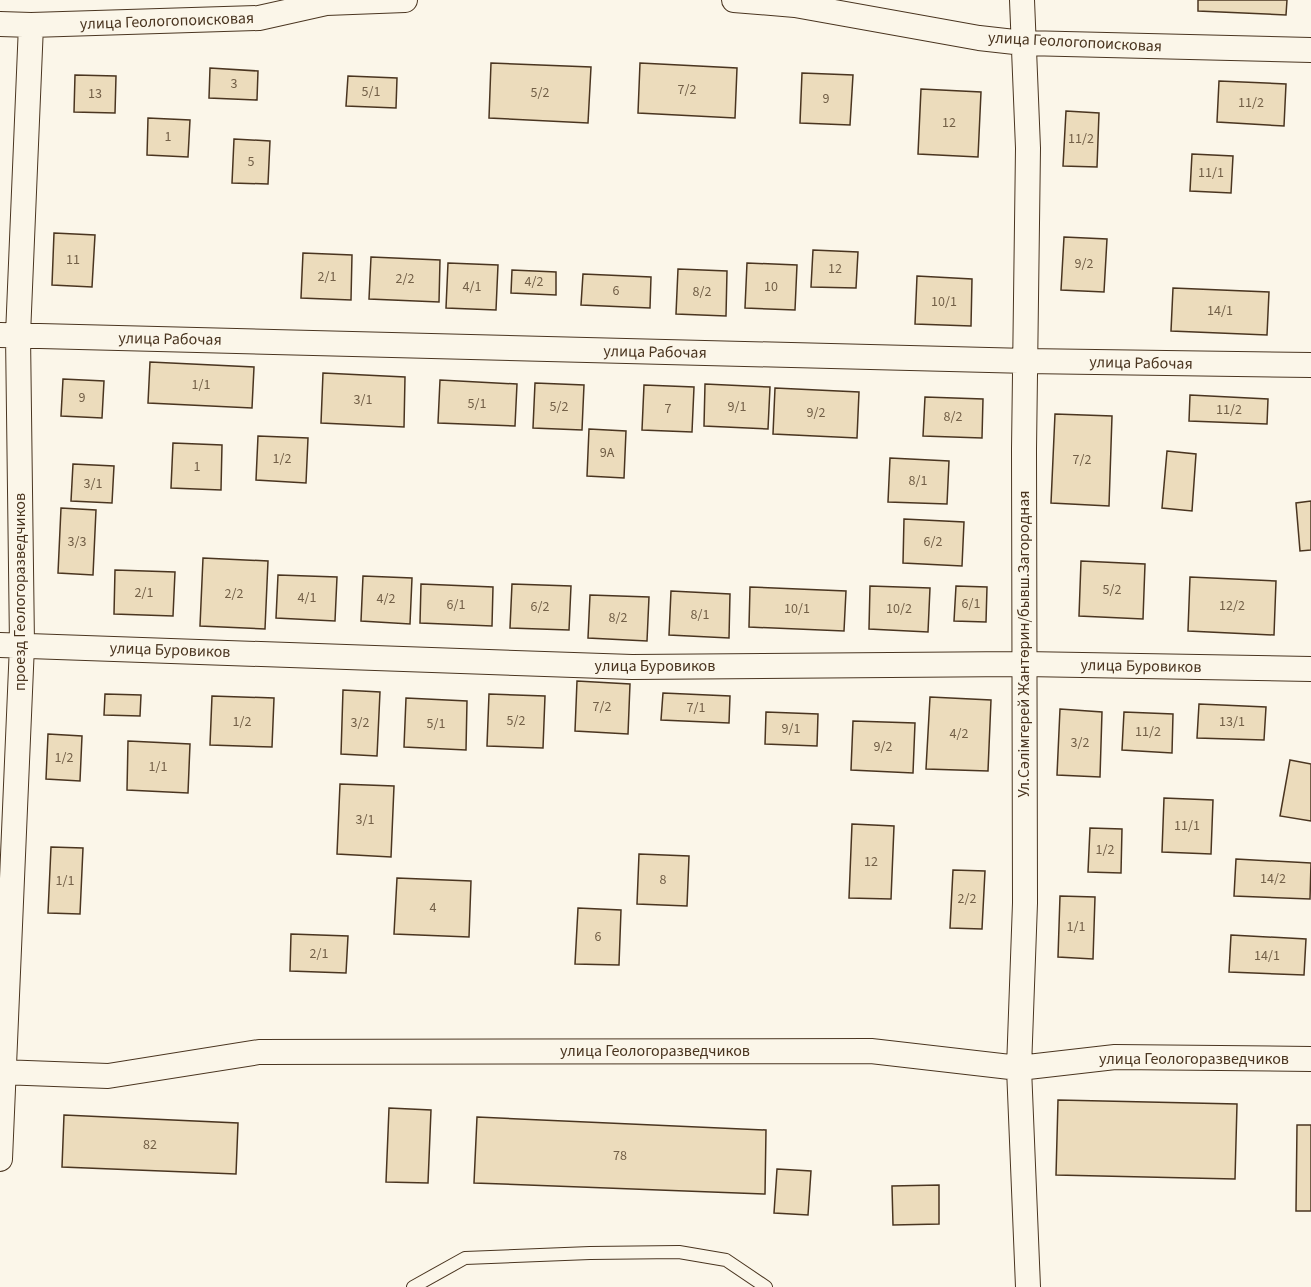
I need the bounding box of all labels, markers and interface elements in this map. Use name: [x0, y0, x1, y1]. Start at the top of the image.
street label: улица Геологопоисковая: [79, 7, 255, 35]
street label: улица Геологопоисковая: [987, 26, 1163, 58]
house number: 3: [231, 74, 238, 94]
house number: 7/2: [678, 80, 696, 100]
house number: 5/1: [362, 82, 380, 102]
house number: 5/2: [531, 83, 549, 103]
house number: 13: [88, 84, 102, 104]
house number: 9: [823, 89, 830, 109]
house number: 11/2: [1238, 93, 1264, 113]
house number: 12: [942, 113, 956, 133]
house number: 1: [165, 127, 172, 147]
house number: 11/2: [1068, 129, 1094, 149]
house number: 5: [248, 152, 255, 172]
house number: 11/1: [1198, 163, 1224, 183]
house number: 11: [66, 250, 80, 270]
house number: 9/2: [1075, 254, 1093, 274]
house number: 12: [828, 259, 842, 279]
house number: 2/1: [318, 267, 336, 287]
house number: 2/2: [396, 269, 414, 289]
house number: 4/2: [525, 272, 543, 292]
house number: 4/1: [463, 277, 481, 297]
house number: 10: [764, 277, 778, 297]
house number: 6: [613, 281, 620, 301]
house number: 8/2: [693, 282, 711, 302]
house number: 10/1: [931, 292, 957, 312]
house number: 14/1: [1207, 301, 1233, 321]
street label: улица Рабочая: [118, 327, 222, 351]
street label: улица Рабочая: [603, 340, 707, 364]
street label: улица Рабочая: [1089, 351, 1193, 375]
house number: 1/1: [192, 375, 210, 395]
house number: 9: [79, 388, 86, 408]
house number: 3/1: [354, 390, 372, 410]
house number: 5/1: [468, 394, 486, 414]
house number: 5/2: [550, 397, 568, 417]
house number: 9/1: [728, 397, 746, 417]
house number: 7: [665, 399, 672, 419]
house number: 11/2: [1216, 400, 1242, 420]
house number: 9/2: [807, 403, 825, 423]
house number: 8/2: [944, 407, 962, 427]
house number: 9А: [600, 443, 615, 463]
house number: 1/2: [273, 449, 291, 469]
house number: 7/2: [1073, 450, 1091, 470]
house number: 1: [194, 457, 201, 477]
house number: 8/1: [909, 471, 927, 491]
house number: 3/1: [84, 474, 102, 494]
street label: Ул.Сәлімгерей Жантөрин/бывш.Загородная: [1013, 491, 1035, 798]
street label: проезд Геологоразведчиков: [9, 493, 31, 691]
house number: 3/3: [68, 532, 86, 552]
house number: 6/2: [924, 532, 942, 552]
house number: 5/2: [1103, 580, 1121, 600]
house number: 2/1: [135, 583, 153, 603]
house number: 2/2: [225, 584, 243, 604]
house number: 4/1: [298, 588, 316, 608]
house number: 4/2: [377, 589, 395, 609]
house number: 6/1: [962, 594, 980, 614]
house number: 6/1: [447, 595, 465, 615]
house number: 12/2: [1219, 596, 1245, 616]
house number: 6/2: [531, 597, 549, 617]
house number: 10/1: [784, 599, 810, 619]
house number: 10/2: [886, 599, 912, 619]
house number: 8/1: [691, 605, 709, 625]
house number: 8/2: [609, 608, 627, 628]
street label: улица Буровиков: [109, 637, 231, 663]
street label: улица Буровиков: [1080, 654, 1202, 678]
street label: улица Буровиков: [595, 655, 715, 677]
house number: 7/2: [593, 697, 611, 717]
house number: 7/1: [687, 698, 705, 718]
house number: 5/2: [507, 711, 525, 731]
house number: 1/2: [233, 712, 251, 732]
house number: 13/1: [1219, 712, 1245, 732]
house number: 3/2: [351, 713, 369, 733]
house number: 5/1: [427, 714, 445, 734]
house number: 9/1: [782, 719, 800, 739]
house number: 11/2: [1135, 722, 1161, 742]
house number: 4/2: [950, 724, 968, 744]
house number: 3/2: [1071, 733, 1089, 753]
house number: 9/2: [874, 737, 892, 757]
house number: 1/2: [55, 748, 73, 768]
house number: 1/1: [149, 757, 167, 777]
house number: 3/1: [356, 810, 374, 830]
house number: 11/1: [1174, 816, 1200, 836]
house number: 1/2: [1096, 840, 1114, 860]
house number: 12: [864, 852, 878, 872]
house number: 14/2: [1260, 869, 1286, 889]
house number: 8: [660, 870, 667, 890]
house number: 1/1: [56, 871, 74, 891]
house number: 2/2: [958, 889, 976, 909]
house number: 4: [430, 898, 437, 918]
house number: 1/1: [1067, 917, 1085, 937]
house number: 6: [595, 927, 602, 947]
house number: 2/1: [310, 944, 328, 964]
house number: 14/1: [1254, 946, 1280, 966]
street label: улица Геологоразведчиков: [560, 1040, 750, 1062]
street label: улица Геологоразведчиков: [1099, 1048, 1289, 1070]
house number: 82: [143, 1135, 157, 1155]
house number: 78: [613, 1146, 627, 1166]

